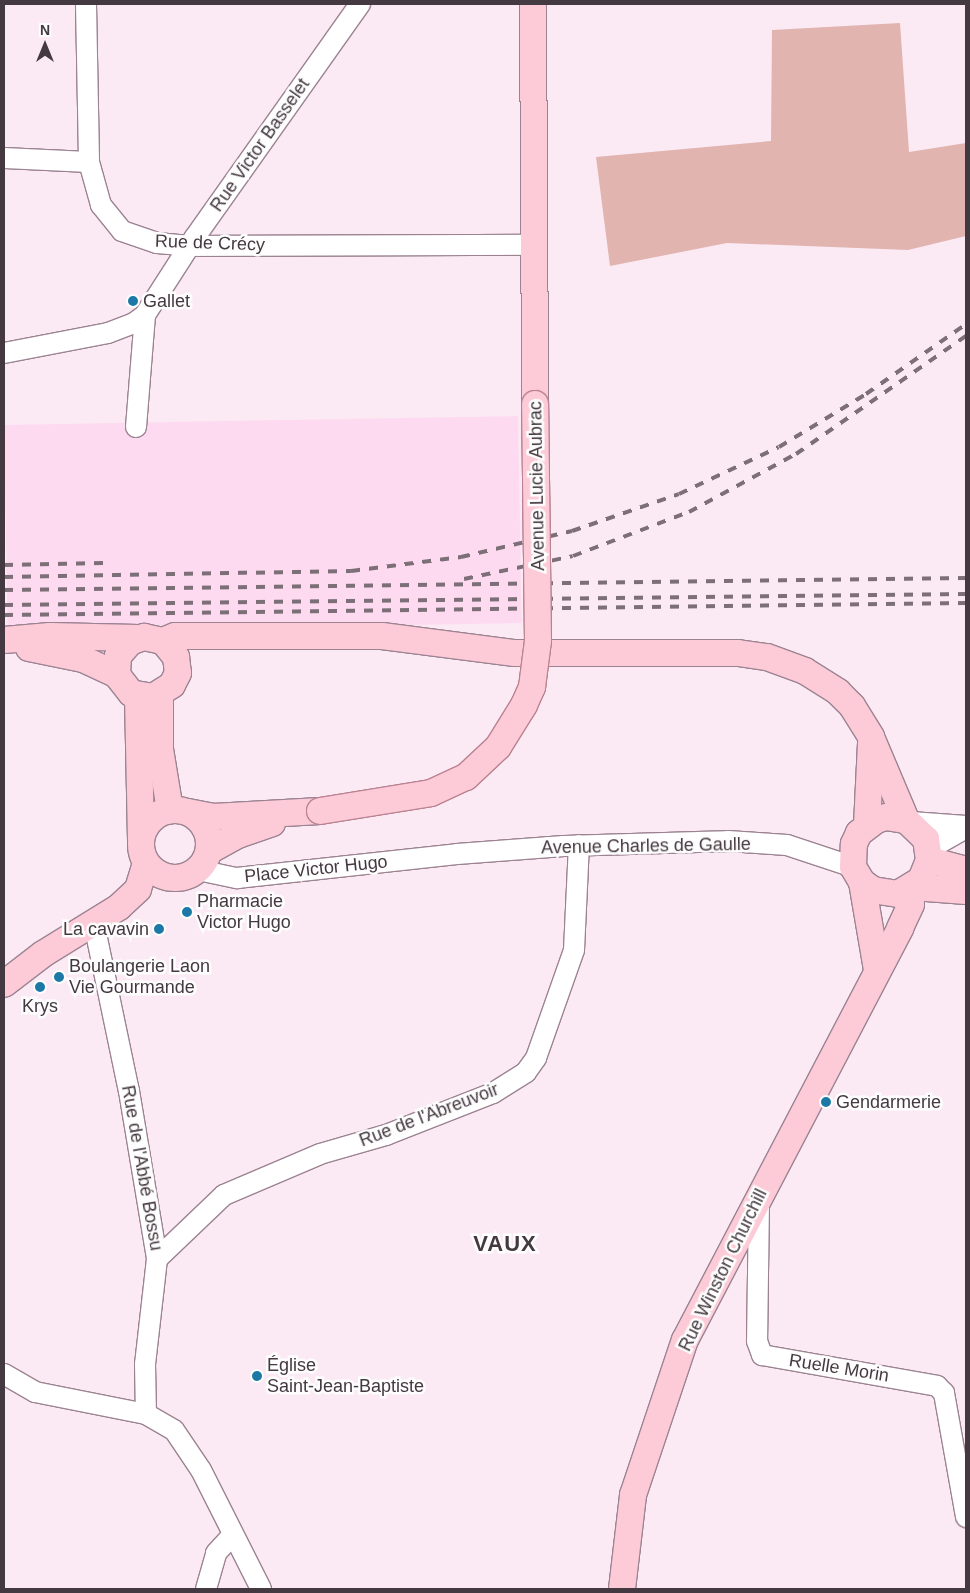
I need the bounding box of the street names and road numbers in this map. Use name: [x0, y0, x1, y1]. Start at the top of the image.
street label: Rue Victor Basselet: [206, 74, 314, 216]
street label: Rue de Crécy: [155, 230, 265, 256]
street label: Avenue Lucie Aubrac: [525, 400, 549, 572]
street label: Avenue Charles de Gaulle: [541, 833, 751, 859]
street label: Place Victor Hugo: [243, 851, 389, 887]
street label: Rue de l'Abreuvoir: [356, 1078, 502, 1152]
street label: Rue de l'Abbé Bossu: [117, 1084, 167, 1252]
street label: Rue Winston Churchill: [674, 1185, 772, 1355]
street label: Ruelle Morin: [787, 1349, 891, 1387]

